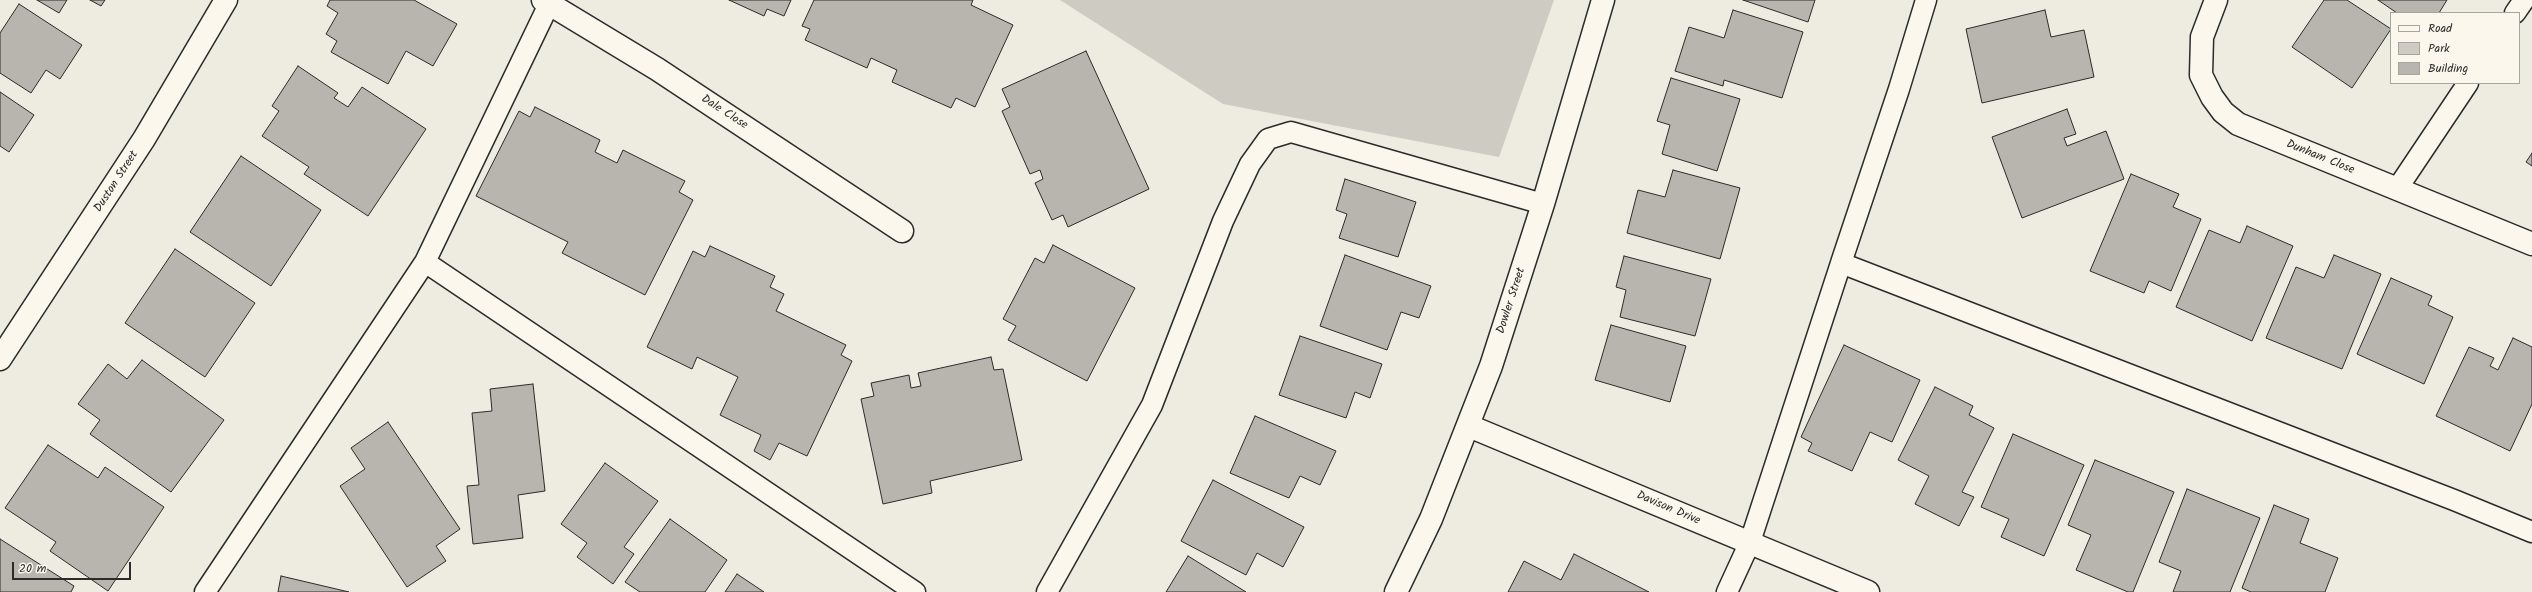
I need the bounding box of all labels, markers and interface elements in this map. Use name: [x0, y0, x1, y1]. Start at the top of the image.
legend: [2390, 12, 2520, 84]
text: Road: [2428, 19, 2452, 38]
text: Park: [2428, 39, 2450, 58]
text: Building: [2428, 59, 2468, 78]
street label: Dale Close: [698, 93, 750, 133]
street label: Dunham Close: [2284, 138, 2356, 178]
street label: Duston Street: [92, 149, 142, 215]
street label: Dowler Street: [1495, 266, 1529, 336]
street label: Davison Drive: [1634, 489, 1702, 529]
scale bar: [14, 554, 133, 580]
text: 20 m: [19, 559, 46, 578]

